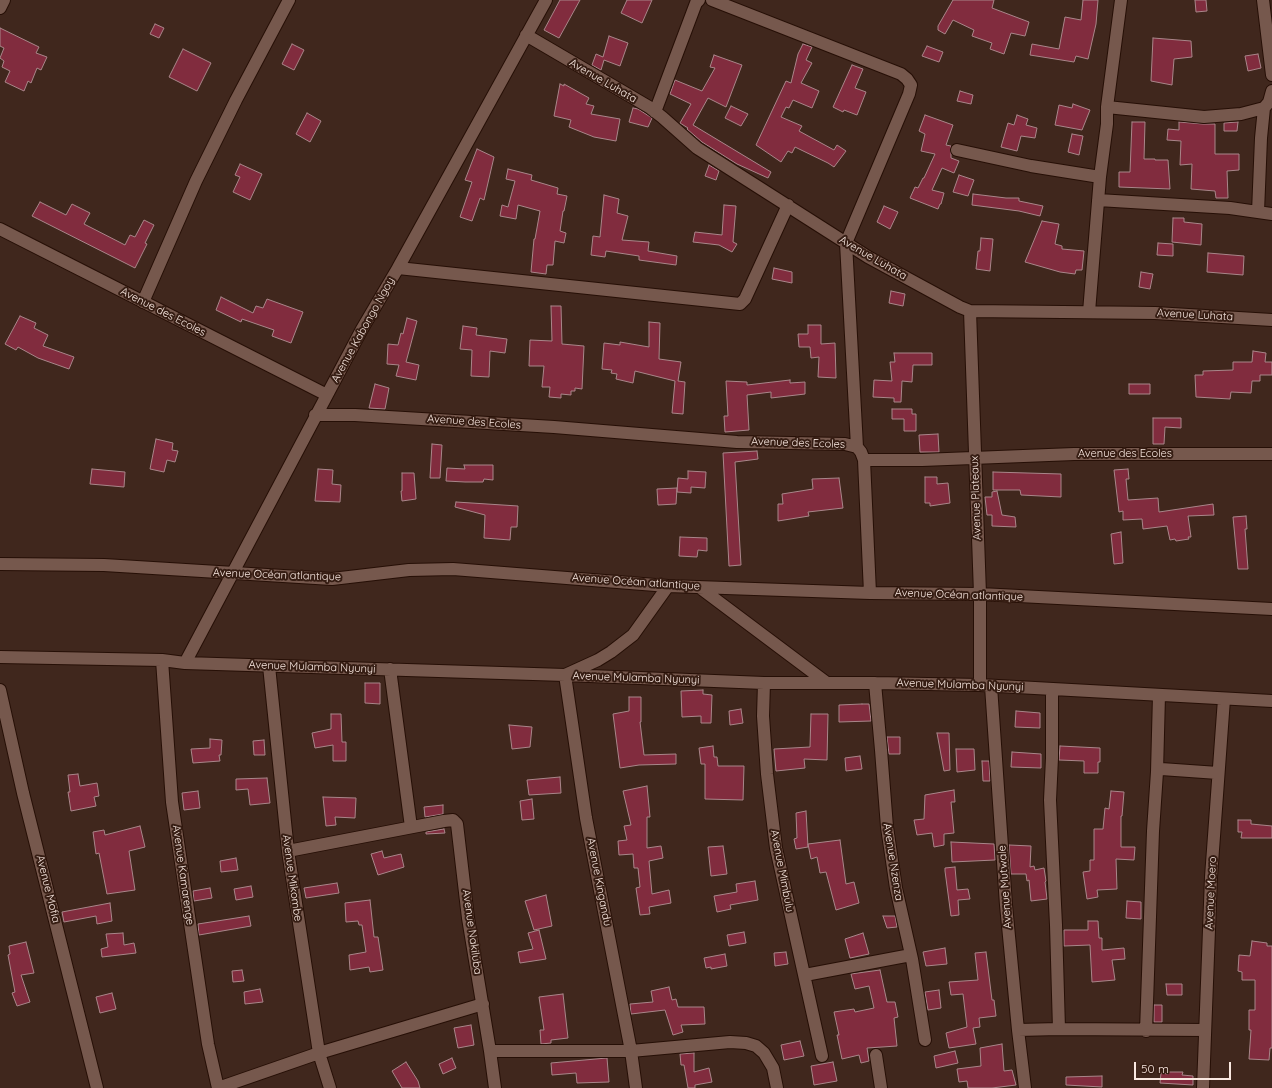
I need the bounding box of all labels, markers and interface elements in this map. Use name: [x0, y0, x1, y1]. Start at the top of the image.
street label: Avenue Luhata: [567, 56, 639, 106]
street label: Avenue Luhata: [837, 233, 909, 283]
street label: Avenue Kabongo Ngoy: [329, 275, 397, 385]
street label: Avenue des Ecoles: [118, 285, 208, 339]
street label: Avenue Luhata: [1157, 306, 1233, 324]
street label: Avenue des Ecoles: [427, 412, 521, 432]
street label: Avenue des Ecoles: [751, 435, 845, 451]
street label: Avenue des Ecoles: [1078, 447, 1172, 461]
street label: Avenue Plateaux: [968, 456, 984, 540]
street label: Avenue Océan atlantique: [213, 566, 341, 584]
street label: Avenue Océan atlantique: [572, 571, 700, 593]
street label: Avenue Océan atlantique: [895, 586, 1023, 604]
street label: Avenue Mulamba Nyunyi: [248, 658, 376, 676]
street label: Avenue Mulamba Nyunyi: [572, 669, 700, 687]
street label: Avenue Mulamba Nyunyi: [896, 676, 1024, 694]
street label: Avenue Nzenza: [880, 822, 906, 902]
street label: Avenue Kamarenge: [169, 824, 197, 926]
street label: Avenue Mimbulu: [768, 829, 796, 913]
street label: Avenue Mikombe: [279, 834, 305, 922]
street label: Avenue Kingandu: [584, 837, 614, 927]
street label: Avenue Mutwale: [995, 845, 1015, 929]
street label: Avenue Mofia: [33, 854, 63, 924]
street label: Avenue Moero: [1202, 856, 1220, 930]
street label: Avenue Nakiluba: [460, 889, 484, 975]
scale bar: [1136, 1054, 1233, 1080]
text: 50 m: [1141, 1061, 1169, 1076]

